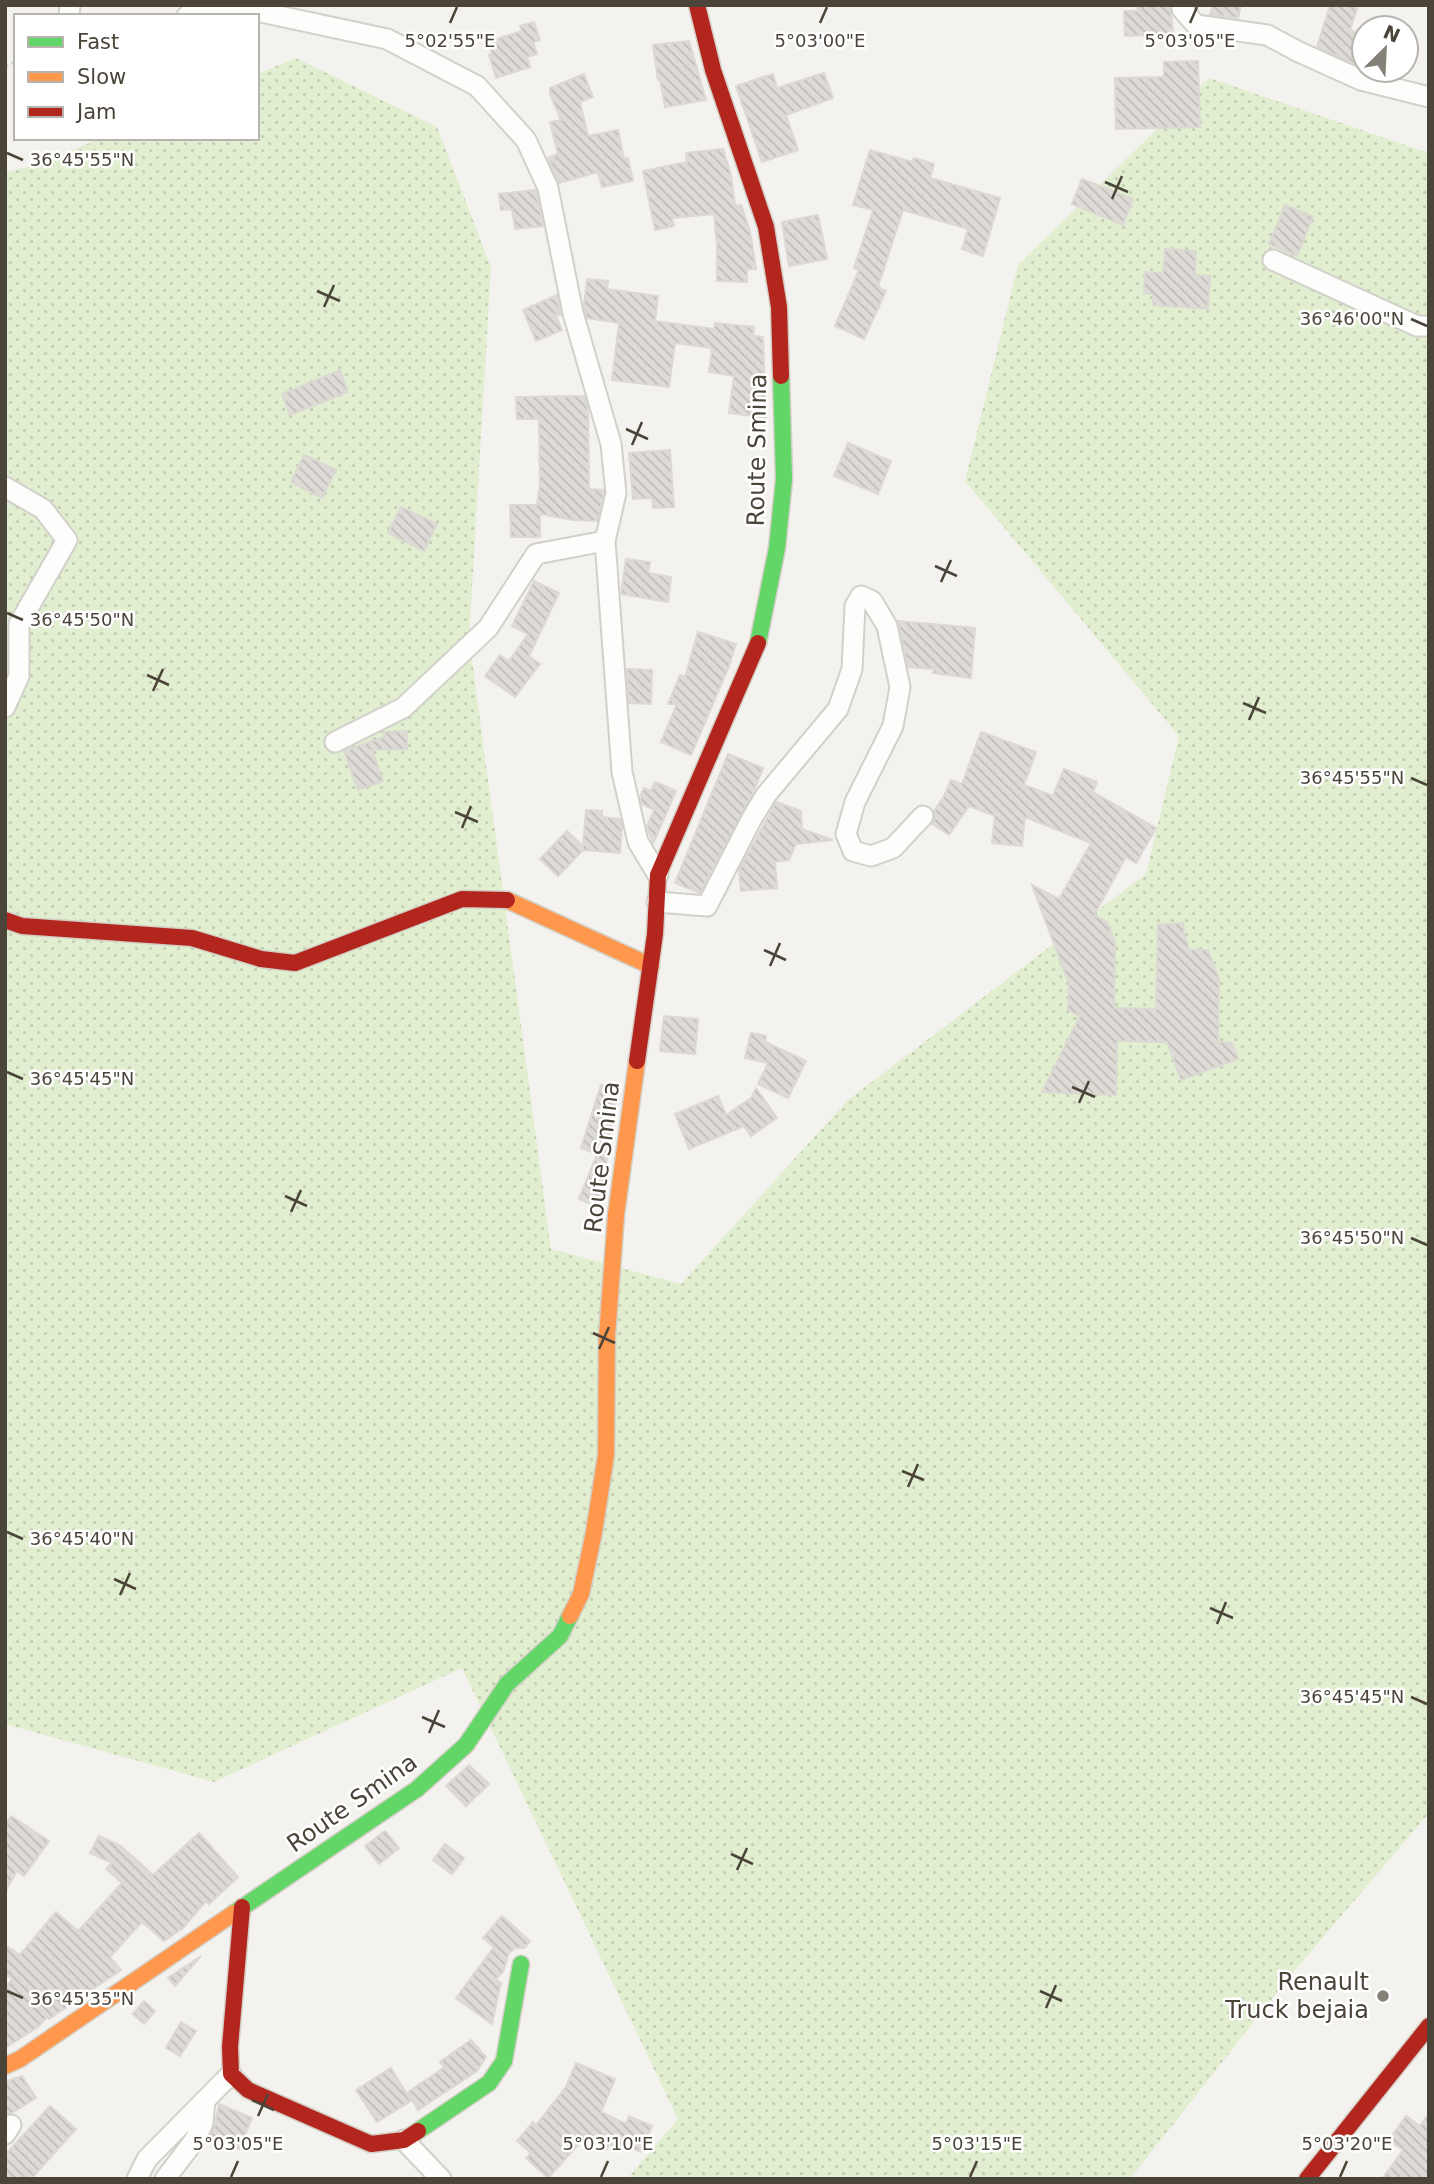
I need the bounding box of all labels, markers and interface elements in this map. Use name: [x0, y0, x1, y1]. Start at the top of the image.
legend: [14, 14, 259, 140]
north arrow: [1350, 14, 1420, 84]
text: N: [1380, 20, 1404, 47]
text: Fast: [77, 30, 119, 54]
text: 5°02'55"E: [405, 30, 495, 51]
text: 5°03'00"E: [775, 30, 865, 51]
text: 5°03'05"E: [1145, 30, 1235, 51]
text: Slow: [77, 65, 126, 89]
text: Jam: [75, 100, 117, 124]
text: 36°45'55"N: [30, 149, 134, 170]
text: 36°46'00"N: [1300, 308, 1404, 329]
street label: Route Smina: [742, 374, 772, 526]
text: 36°45'50"N: [30, 609, 134, 630]
text: 36°45'55"N: [1300, 767, 1404, 788]
text: 36°45'45"N: [30, 1068, 134, 1089]
street label: Route Smina: [579, 1080, 625, 1234]
text: 36°45'50"N: [1300, 1227, 1404, 1248]
text: 36°45'40"N: [30, 1528, 134, 1549]
text: 36°45'45"N: [1300, 1686, 1404, 1707]
street label: Route Smina: [282, 1748, 422, 1858]
place label: Renault Truck bejaia: [1224, 1968, 1369, 2024]
text: 36°45'35"N: [30, 1988, 134, 2009]
marker: Renault Truck bejaia: [1375, 1988, 1391, 2004]
text: 5°03'05"E: [193, 2133, 283, 2154]
text: 5°03'10"E: [563, 2133, 653, 2154]
text: 5°03'15"E: [932, 2133, 1022, 2154]
text: 5°03'20"E: [1302, 2133, 1392, 2154]

